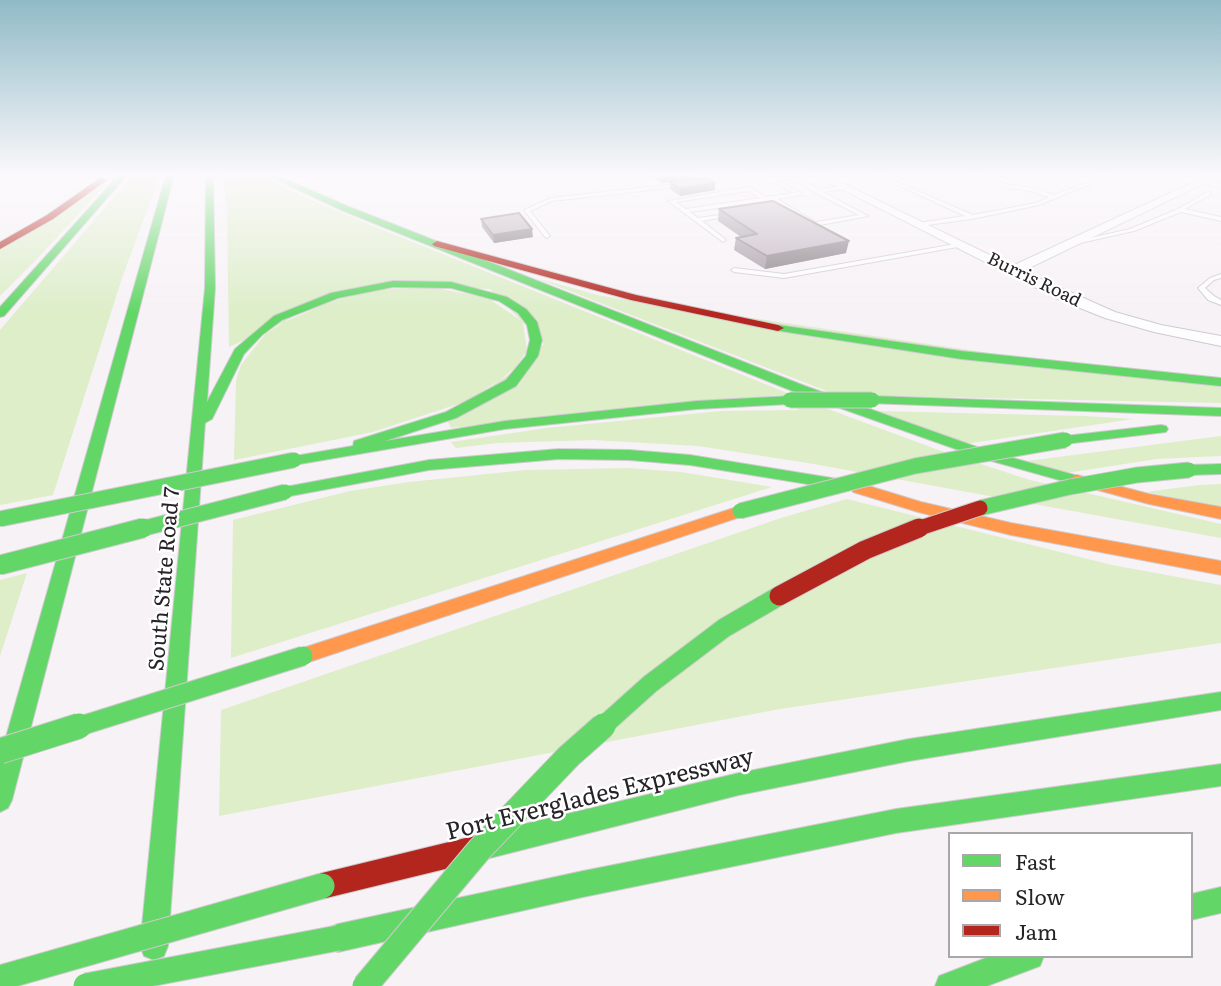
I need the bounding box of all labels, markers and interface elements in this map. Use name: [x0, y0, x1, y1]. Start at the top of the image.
street label: Burris Road: [984, 248, 1084, 312]
street label: South State Road 7: [144, 486, 186, 672]
street label: Port Everglades Expressway: [443, 743, 757, 847]
legend: [948, 832, 1193, 958]
text: Fast: [1015, 845, 1056, 876]
text: Slow: [1015, 880, 1065, 911]
text: Jam: [1015, 915, 1057, 946]

